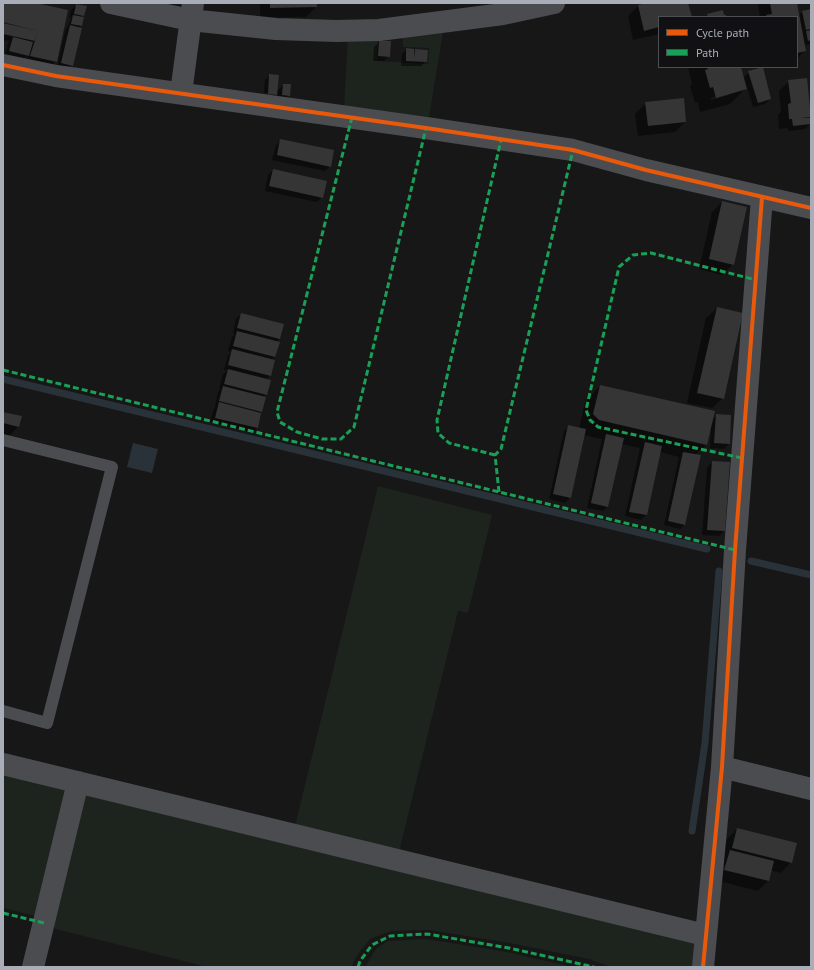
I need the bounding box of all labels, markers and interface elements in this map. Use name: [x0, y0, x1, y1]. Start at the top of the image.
legend: [658, 16, 798, 68]
text: Cycle path: [696, 25, 749, 40]
text: Path: [696, 45, 719, 60]

